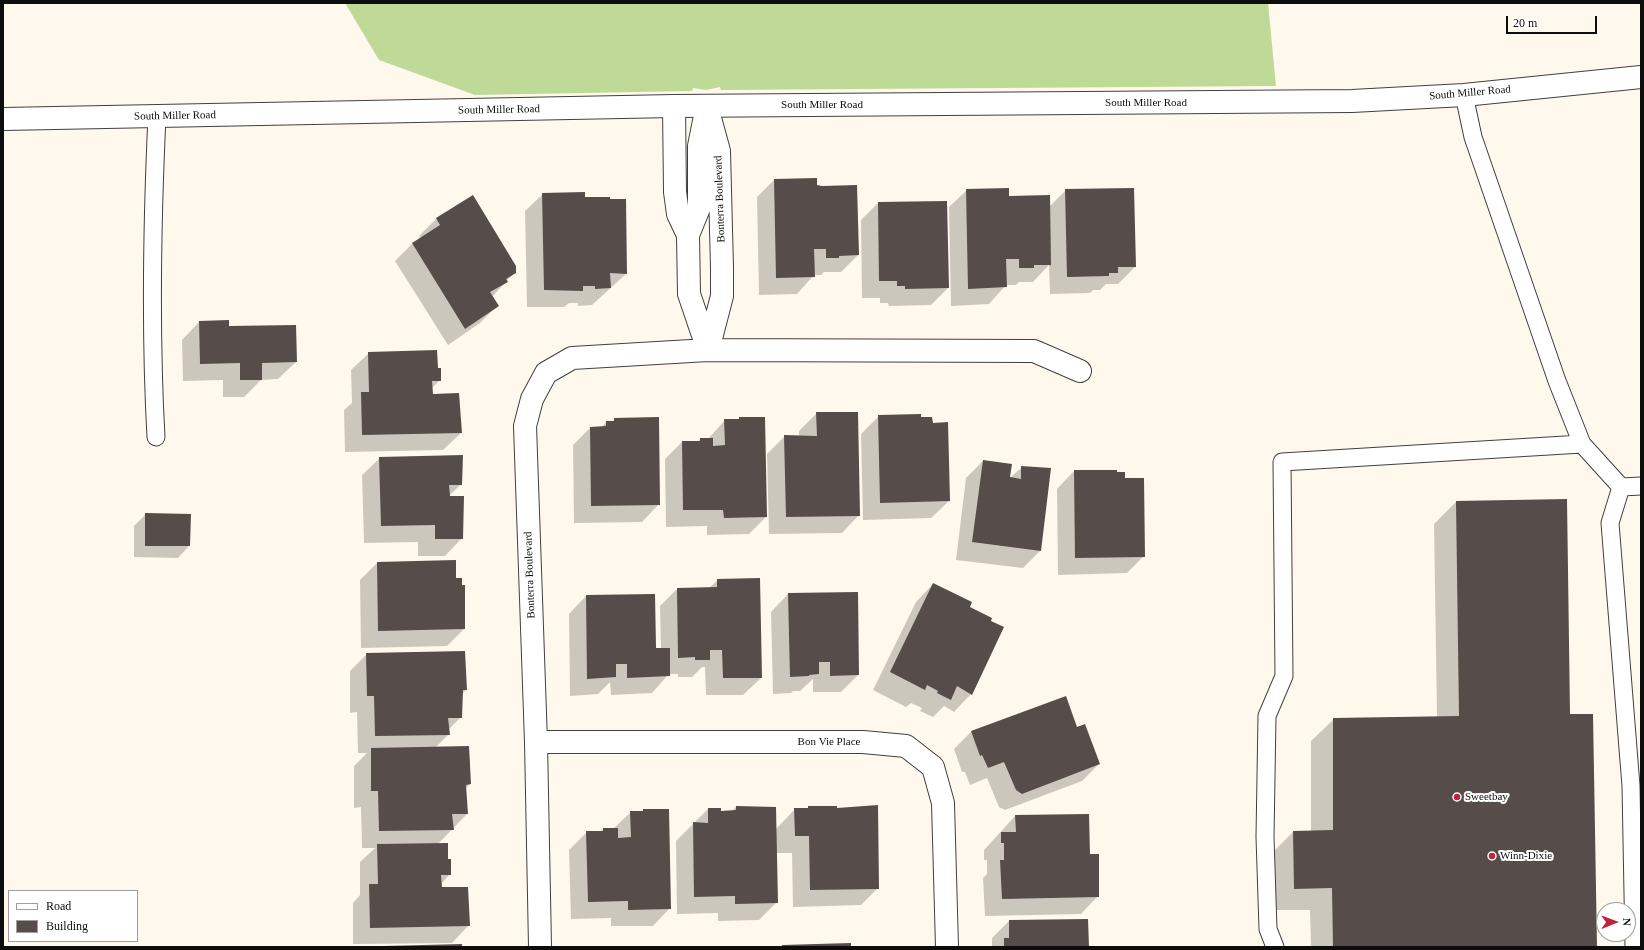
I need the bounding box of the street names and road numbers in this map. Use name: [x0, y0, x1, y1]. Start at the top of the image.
street label: South Miller Road: [1429, 83, 1511, 103]
street label: South Miller Road: [1105, 96, 1187, 110]
street label: South Miller Road: [781, 98, 863, 112]
street label: South Miller Road: [458, 103, 540, 117]
street label: South Miller Road: [134, 109, 216, 123]
street label: Bonterra Boulevard: [712, 155, 728, 243]
street label: Bonterra Boulevard: [522, 531, 538, 619]
street label: Bon Vie Place: [798, 735, 860, 749]

